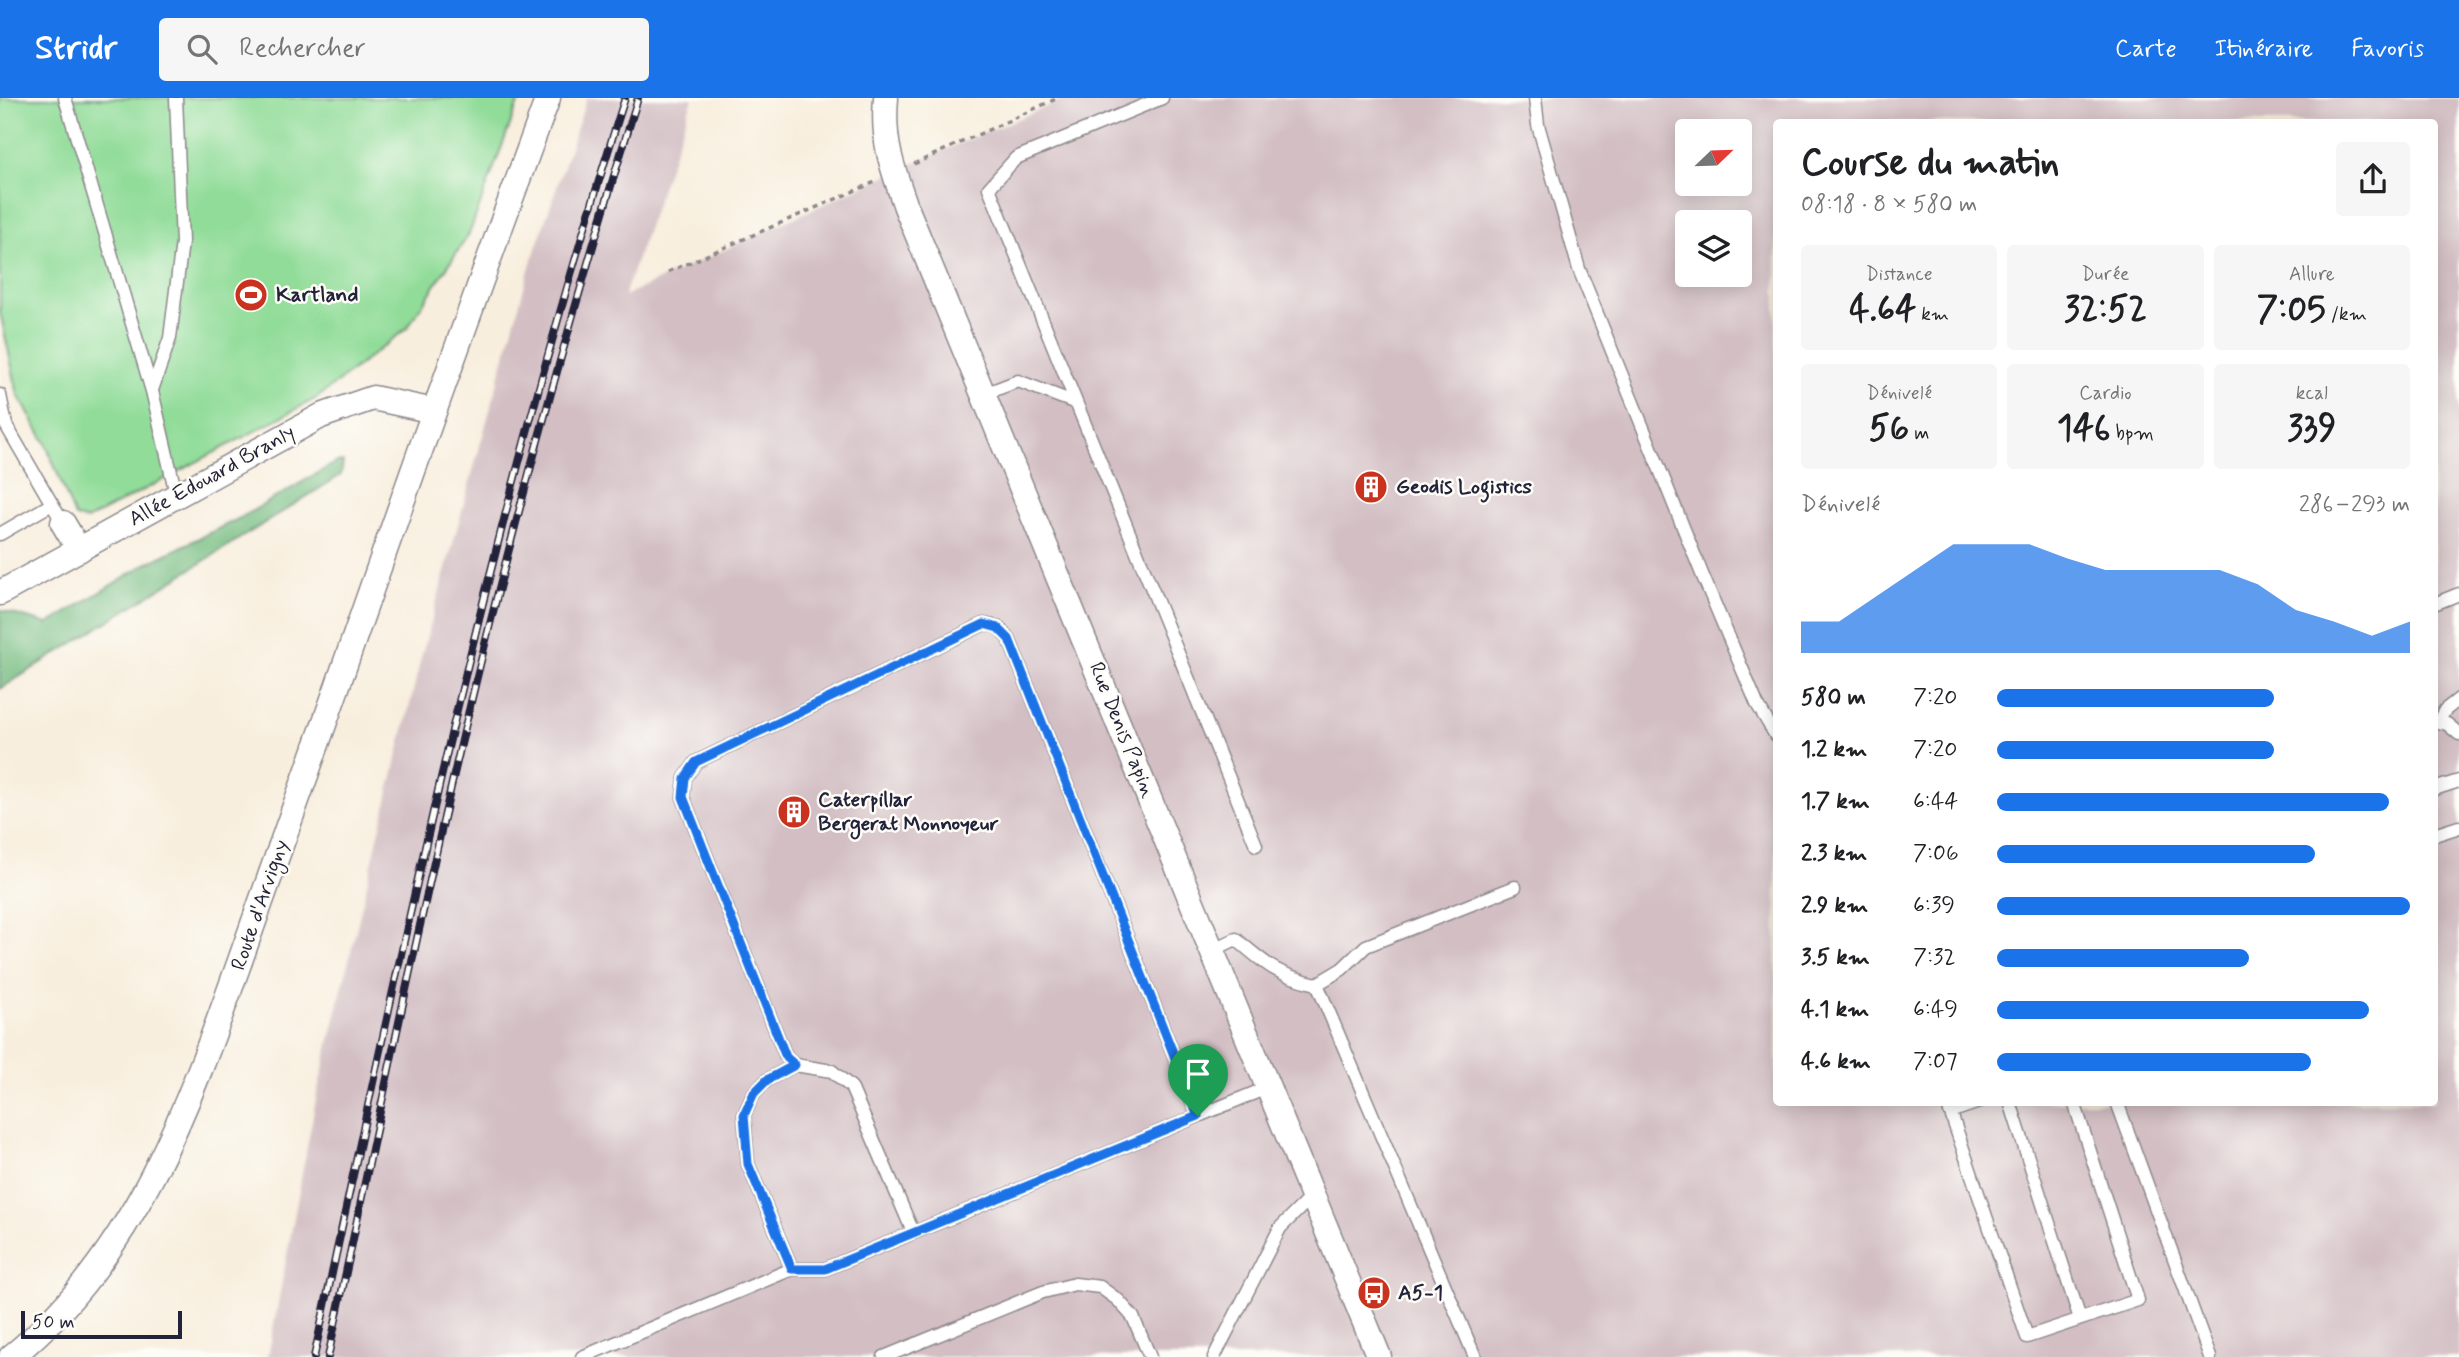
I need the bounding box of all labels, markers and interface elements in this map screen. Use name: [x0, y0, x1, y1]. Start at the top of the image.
search box: [159, 18, 649, 81]
text: Stridr: [35, 27, 117, 71]
icon: search: [183, 30, 221, 68]
text: Rechercher: [239, 32, 366, 66]
text: Carte: [2115, 34, 2177, 65]
text: Itinéraire: [2215, 34, 2313, 65]
text: Favoris: [2351, 34, 2424, 65]
north arrow: [1675, 119, 1752, 196]
map controls: [1675, 119, 1752, 287]
text: Course du matin: [1801, 139, 2059, 188]
button: share: [2336, 142, 2410, 216]
text: 08:18 · 8 × 580 m: [1801, 190, 1977, 220]
button: layers: [1675, 210, 1752, 287]
text: Distance: [1866, 262, 1933, 287]
text: Durée: [2082, 262, 2129, 287]
text: Allure: [2289, 262, 2335, 287]
sports icon: Kartland: [232, 276, 270, 314]
place label: Kartland: [276, 281, 358, 309]
text: 4.64: [1849, 287, 1916, 333]
text: 32:52: [2064, 287, 2147, 333]
text: 7:05: [2257, 287, 2326, 333]
text: km: [1916, 302, 1949, 327]
text: /km: [2326, 302, 2367, 327]
text: Dénivelé: [1866, 381, 1932, 406]
text: Cardio: [2079, 381, 2132, 406]
text: kcal: [2296, 381, 2328, 406]
text: 56: [1869, 406, 1909, 452]
text: 146: [2057, 406, 2110, 452]
text: 339: [2287, 406, 2336, 452]
street label: Allée Edouard Branly: [124, 419, 300, 533]
text: m: [1909, 421, 1929, 446]
text: bpm: [2110, 421, 2154, 446]
building icon: Geodis Logistics: [1352, 468, 1390, 506]
place label: Geodis Logistics: [1396, 473, 1533, 503]
text: Dénivelé: [1801, 490, 1880, 520]
text: 286–293 m: [2299, 490, 2410, 520]
street label: Rue Denis Papin: [1082, 658, 1162, 802]
text: 580 m: [1801, 683, 1866, 713]
text: 7:20: [1913, 683, 1958, 713]
text: 1.2 km: [1801, 735, 1867, 765]
text: 7:20: [1913, 735, 1958, 765]
place label: Caterpillar Bergerat Monnoyeur: [818, 786, 999, 840]
text: 1.7 km: [1801, 787, 1870, 817]
text: 6:44: [1913, 787, 1958, 817]
building icon: Caterpillar Bergerat Monnoyeur: [775, 793, 813, 831]
street label: Route d'Arvigny: [224, 836, 296, 975]
text: 2.3 km: [1801, 839, 1867, 869]
text: 7:06: [1913, 839, 1959, 869]
text: 2.9 km: [1801, 891, 1868, 921]
text: 6:39: [1913, 891, 1955, 921]
text: 3.5 km: [1801, 943, 1870, 973]
text: 7:32: [1913, 943, 1956, 973]
text: 4.1 km: [1801, 995, 1869, 1025]
text: 6:49: [1913, 995, 1958, 1025]
pin: [1168, 1044, 1228, 1116]
text: 4.6 km: [1801, 1047, 1871, 1077]
text: 7:07: [1913, 1047, 1958, 1077]
icon: arrive: [1179, 1055, 1217, 1093]
bus stop icon: A5-1: [1355, 1274, 1393, 1312]
place label: A5-1: [1398, 1279, 1443, 1307]
scale bar: [21, 1308, 182, 1340]
text: 50 m: [32, 1310, 75, 1335]

